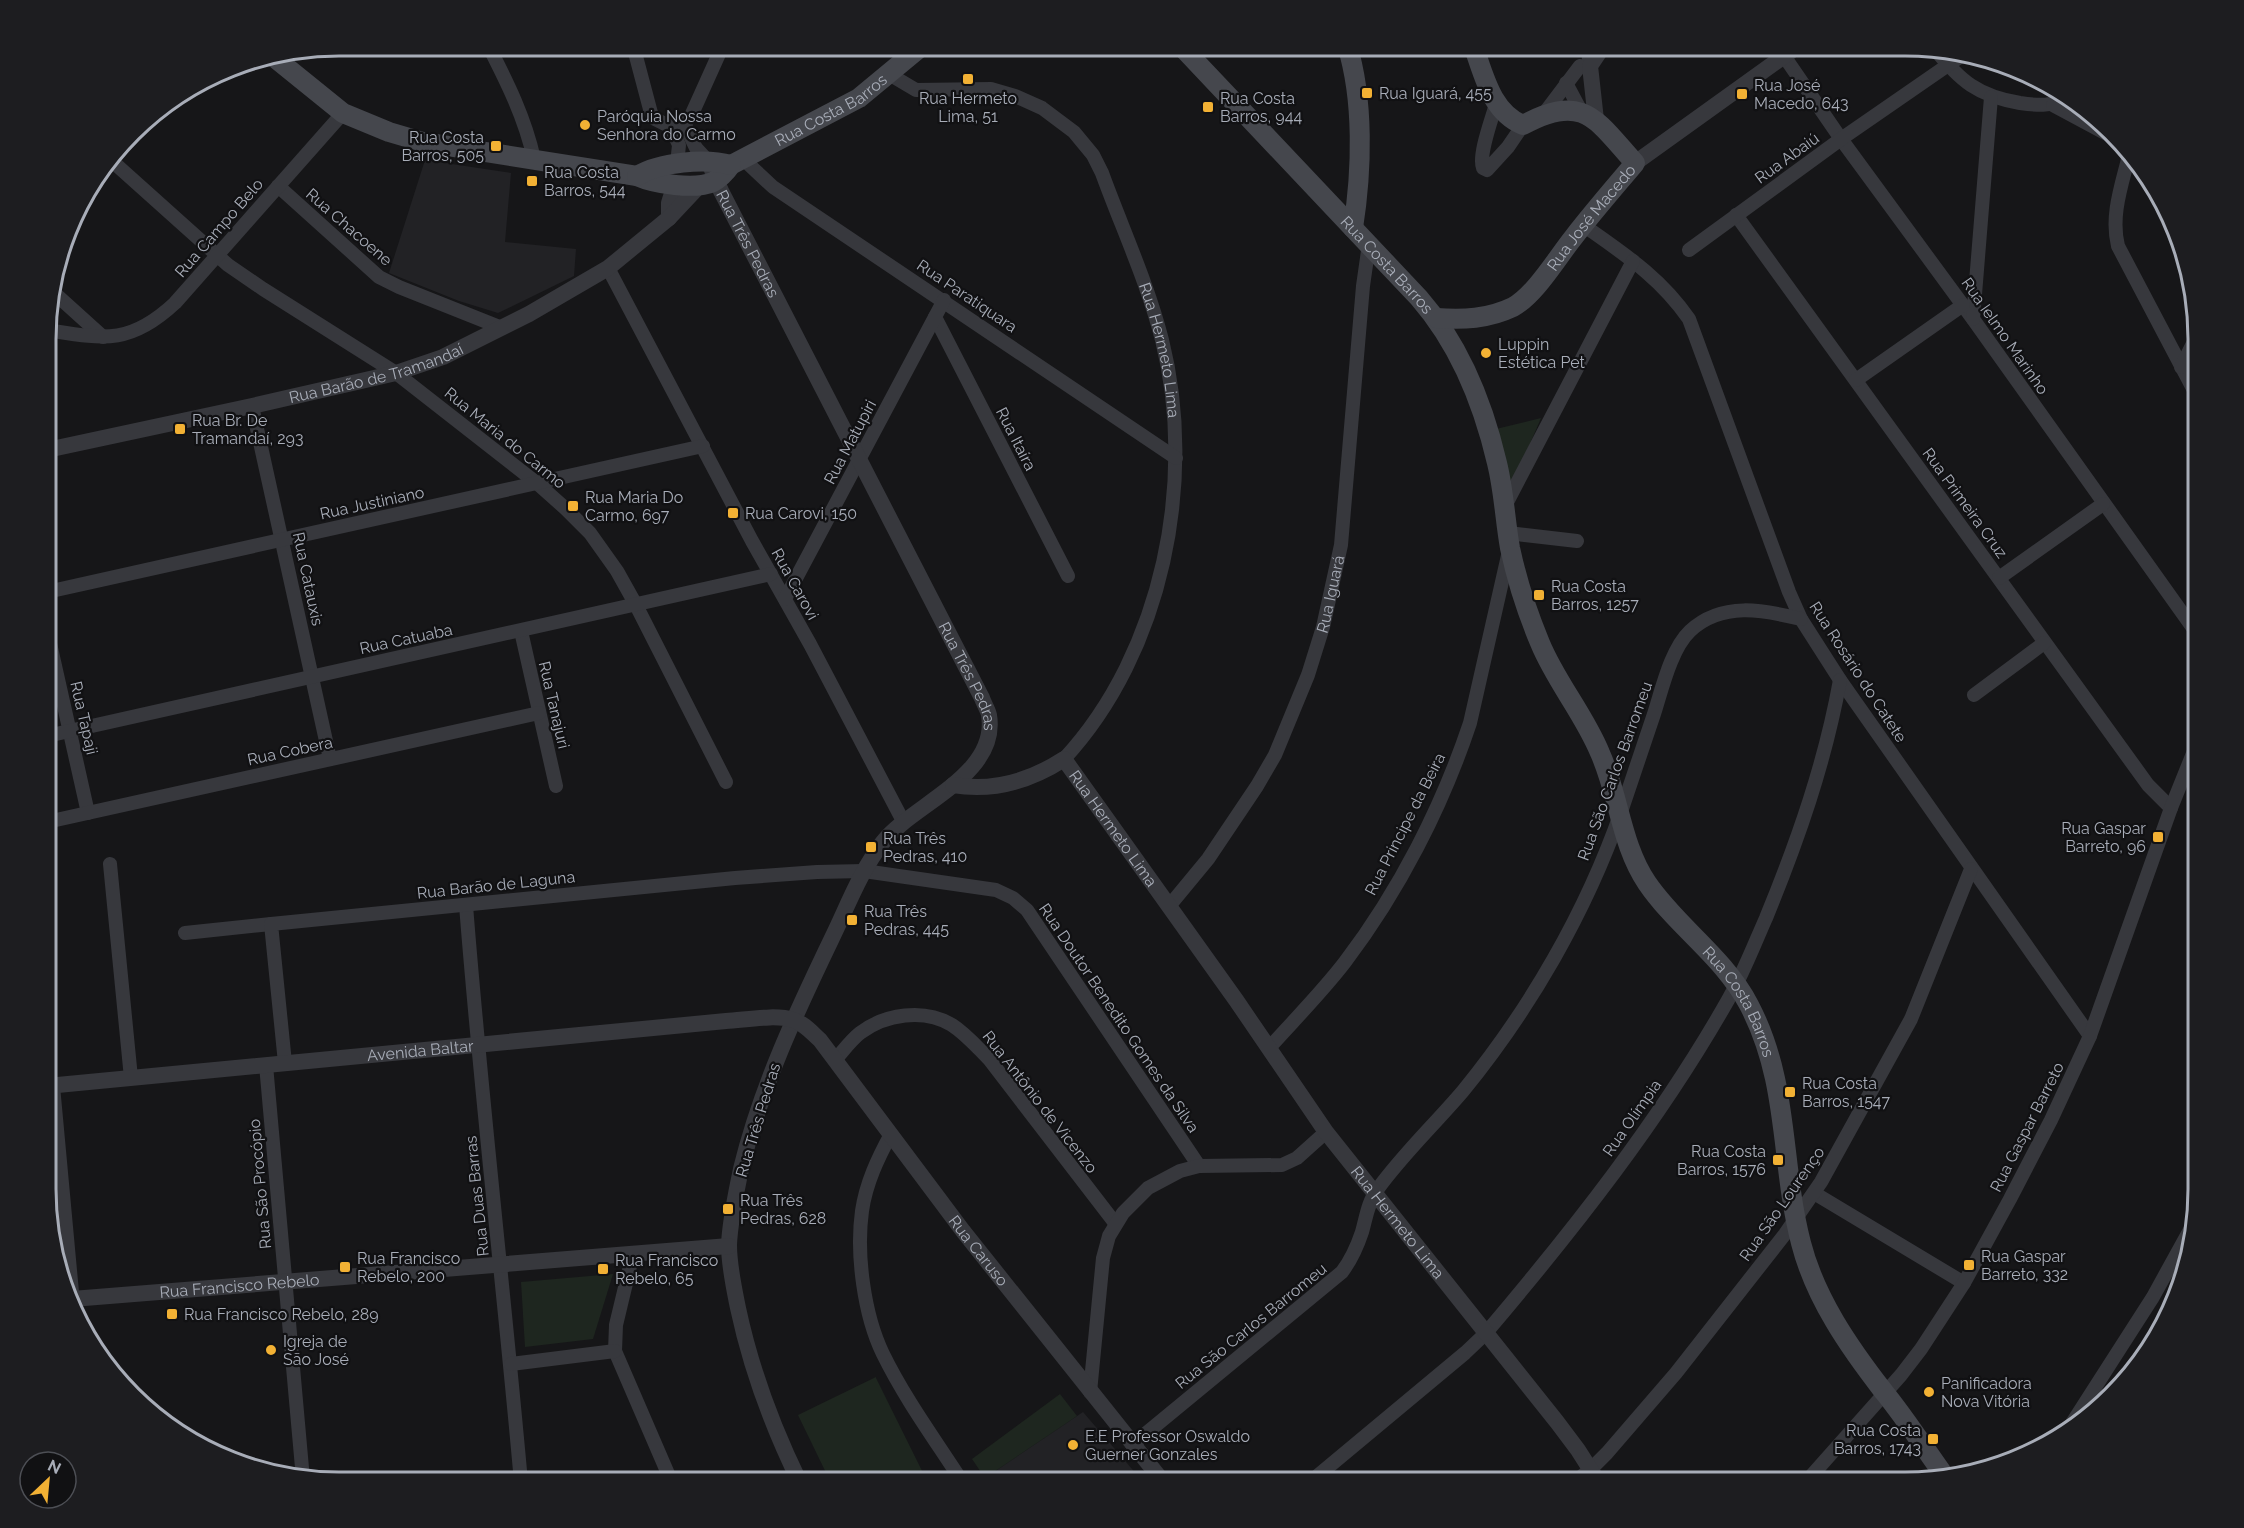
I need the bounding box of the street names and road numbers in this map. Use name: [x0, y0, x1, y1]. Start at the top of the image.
street label: Rua Costa Barros: [771, 70, 891, 150]
street label: Rua Abaiú: [1751, 128, 1823, 188]
street label: Rua José Macedo: [1543, 160, 1639, 274]
street label: Rua Campo Belo: [171, 175, 267, 281]
street label: Rua Chacoene: [302, 184, 396, 270]
street label: Rua Três Pedras: [713, 187, 784, 301]
street label: Rua Costa Barros: [1337, 212, 1438, 318]
street label: Rua Paratiquara: [913, 255, 1021, 337]
street label: Rua Ielmo Marinho: [1958, 274, 2052, 398]
street label: Rua Hermeto Lima: [1135, 280, 1184, 419]
street label: Rua Barão de Tramandaí: [287, 339, 467, 407]
street label: Rua Maria do Carmo: [441, 383, 569, 493]
street label: Rua Matupiri: [820, 397, 880, 487]
street label: Rua Itaíra: [992, 404, 1040, 474]
street label: Rua Primeira Cruz: [1919, 444, 2011, 562]
street label: Rua Justiniano: [318, 483, 426, 523]
street label: Rua Catauxis: [289, 531, 327, 628]
street label: Rua Carovi: [768, 545, 822, 623]
street label: Rua Iguará: [1312, 553, 1348, 635]
street label: Rua Rosário do Catete: [1805, 598, 1911, 746]
street label: Rua Três Pedras: [935, 619, 999, 731]
street label: Rua Catuaba: [358, 620, 454, 658]
street label: Rua Tanajuri: [535, 659, 573, 751]
street label: Rua Tapaji: [66, 679, 102, 757]
street label: Rua São Carlos Barromeu: [1574, 679, 1656, 863]
street label: Rua Cobera: [246, 733, 334, 769]
street label: Rua Principe da Beira: [1361, 750, 1449, 898]
street label: Rua Hermeto Lima: [1065, 766, 1161, 890]
street label: Rua Barão de Laguna: [416, 867, 576, 903]
street label: Rua Doutor Benedito Gomes da Silva: [1035, 900, 1203, 1136]
street label: Rua Costa Barros: [1699, 942, 1779, 1060]
street label: Rua Antônio de Vicenzo: [979, 1027, 1101, 1177]
street label: Avenida Baltar: [366, 1036, 475, 1065]
street label: Rua Gaspar Barreto: [1986, 1059, 2068, 1195]
street label: Rua Três Pedras: [732, 1060, 784, 1179]
street label: Rua Olímpia: [1599, 1076, 1665, 1160]
street label: Rua São Procópio: [245, 1118, 275, 1250]
street label: Rua Duas Barras: [461, 1135, 493, 1257]
street label: Rua São Lourenço: [1735, 1143, 1829, 1265]
street label: Rua Hermeto Lima: [1347, 1162, 1448, 1282]
street label: Rua Caruso: [945, 1211, 1012, 1290]
street label: Rua São Carlos Barromeu: [1172, 1259, 1330, 1393]
street label: Rua Francisco Rebelo: [159, 1270, 320, 1301]

